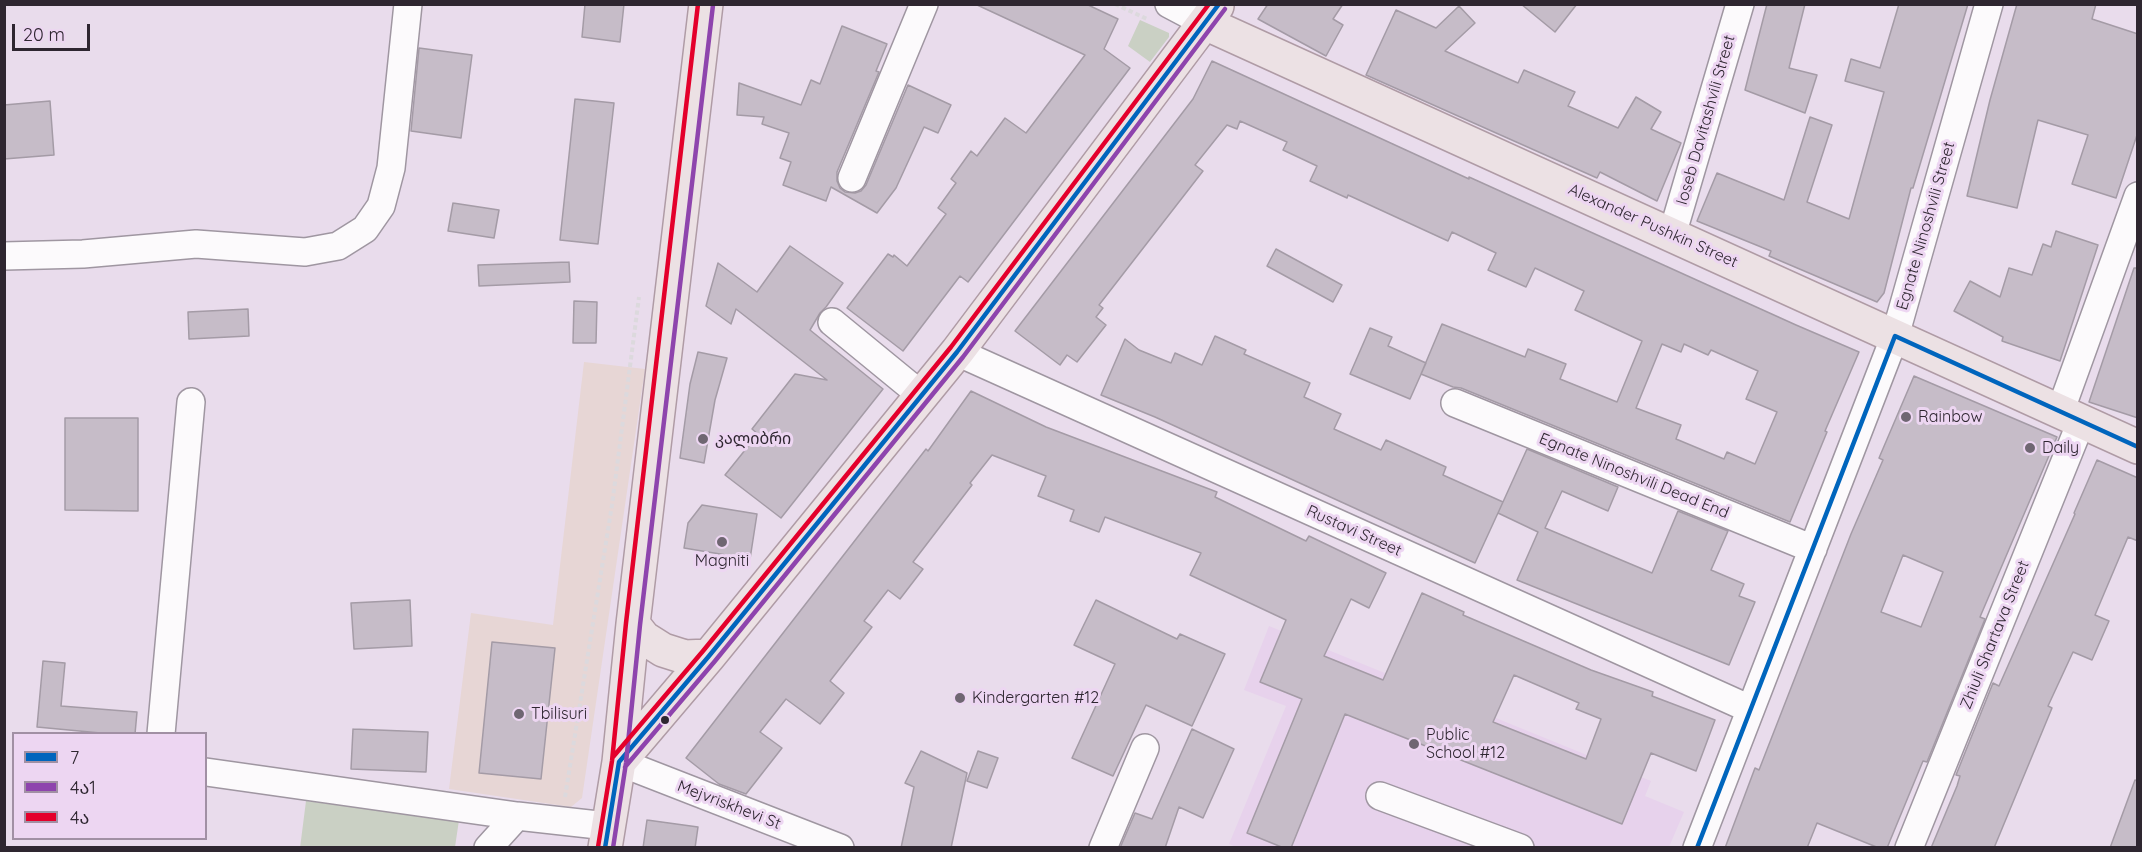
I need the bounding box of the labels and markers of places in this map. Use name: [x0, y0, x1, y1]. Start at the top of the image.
place label: Rainbow: [1918, 407, 1983, 427]
marker: Rainbow: [1899, 410, 1913, 424]
place label: კალიბრი: [715, 429, 791, 449]
marker: კალიბრი: [696, 432, 710, 446]
place label: Daily: [2042, 438, 2079, 458]
marker: Daily: [2023, 441, 2037, 455]
marker: Magniti: [715, 535, 729, 549]
place label: Magniti: [695, 551, 749, 571]
place label: Kindergarten #12: [972, 688, 1099, 708]
marker: Kindergarten #12: [953, 691, 967, 705]
place label: Tbilisuri: [531, 704, 587, 724]
marker: Tbilisuri: [512, 707, 526, 721]
unlabelled marker: [659, 714, 671, 726]
place label: Public School #12: [1426, 725, 1505, 763]
marker: Public School #12: [1407, 737, 1421, 751]

